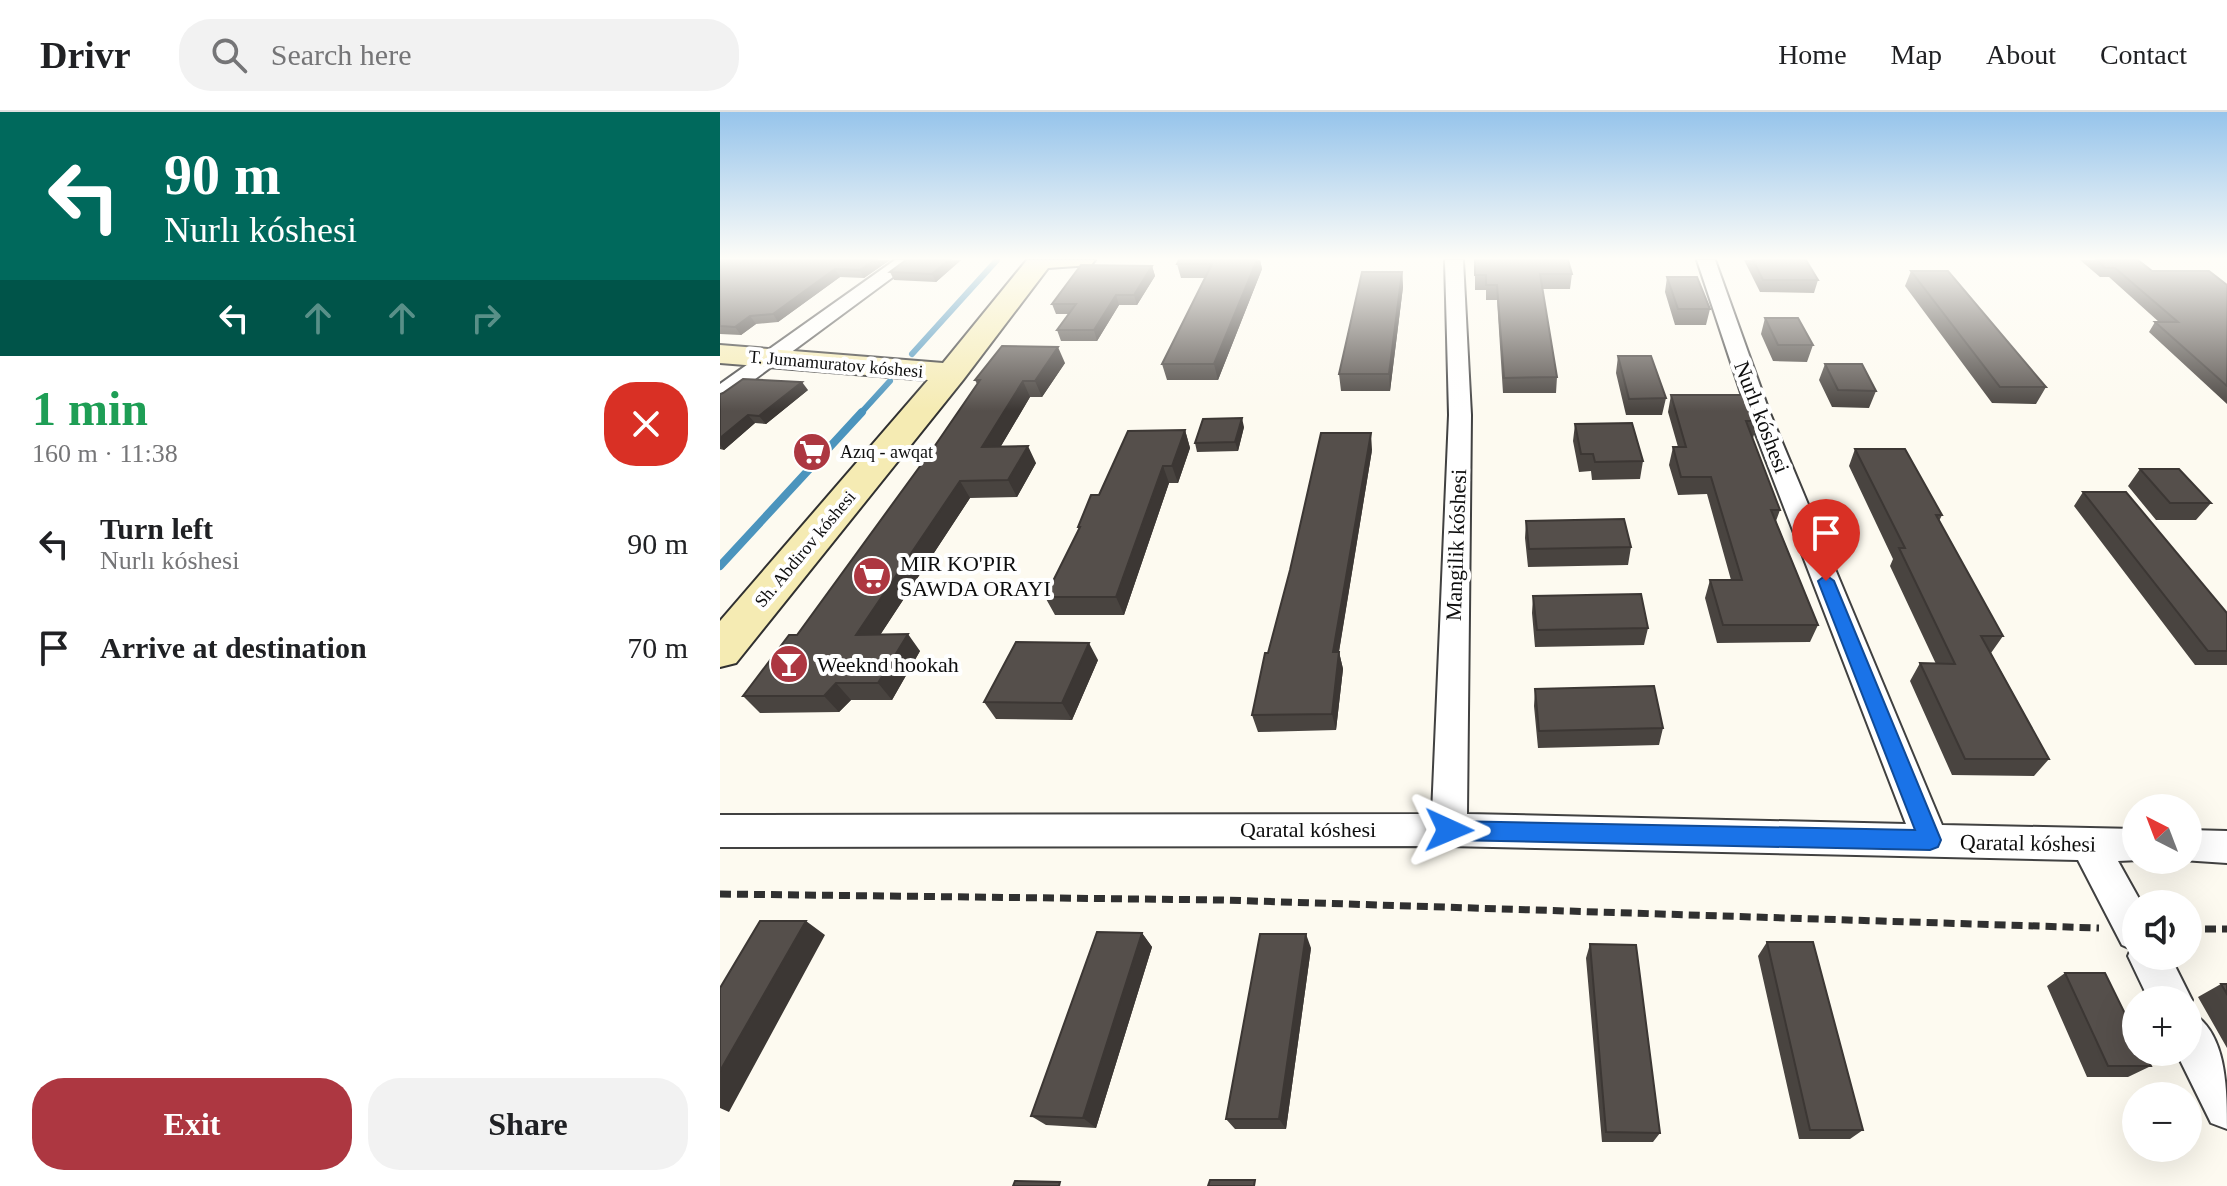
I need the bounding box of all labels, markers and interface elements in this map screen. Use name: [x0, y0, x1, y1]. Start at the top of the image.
search box: [179, 19, 739, 91]
icon: search: [207, 33, 251, 77]
text: Drivr: [40, 34, 131, 76]
text: Search here: [271, 38, 411, 71]
text: Home: [1778, 39, 1847, 70]
text: Map: [1891, 39, 1942, 70]
text: About: [1986, 39, 2056, 70]
text: Contact: [2100, 39, 2187, 70]
icon: left: [32, 144, 136, 248]
text: 90 m: [164, 144, 281, 206]
text: Nurlı kóshesi: [164, 210, 357, 250]
icon: left: [212, 296, 256, 340]
icon: ahead: [296, 296, 340, 340]
icon: ahead: [380, 296, 424, 340]
icon: right: [464, 296, 508, 340]
street label: T. Jumamuratov kóshesi: [748, 346, 924, 382]
street label: Nurlı kóshesi: [1729, 357, 1795, 477]
text: 1 min: [32, 382, 148, 435]
button: close: [604, 382, 688, 466]
supermarket icon: Azıq - awqat: [791, 431, 833, 473]
text: 160 m · 11:38: [32, 439, 178, 468]
place label: Azıq - awqat: [840, 442, 933, 462]
street label: Mangilik kóshesi: [1441, 469, 1471, 621]
street label: Sh. Abdirov kóshesi: [751, 487, 859, 611]
pin: [1792, 499, 1860, 581]
icon: arrive: [1804, 511, 1848, 555]
text: Turn left: [100, 512, 213, 545]
icon: left: [32, 522, 76, 566]
text: 90 m: [627, 527, 688, 560]
text: Nurlı kóshesi: [100, 546, 239, 575]
place label: MIR KO'PIR SAWDA ORAYI: [900, 551, 1051, 601]
supermarket icon: MIR KO'PIR SAWDA ORAYI: [851, 555, 893, 597]
icon: arrive: [32, 626, 76, 670]
text: Arrive at destination: [100, 631, 367, 664]
text: 70 m: [627, 631, 688, 664]
bar icon: Weeknd hookah: [768, 643, 810, 685]
place label: Weeknd hookah: [817, 652, 959, 677]
position arrow: [1407, 788, 1491, 872]
north arrow: [2122, 794, 2202, 874]
map controls: [2122, 794, 2202, 1162]
street label: Qaratal kóshesi: [1240, 817, 1376, 842]
street label: Qaratal kóshesi: [1960, 829, 2096, 857]
button: sound: [2122, 890, 2202, 970]
button: +: [2122, 986, 2202, 1066]
button: Exit: [32, 1078, 352, 1170]
button: Share: [368, 1078, 688, 1170]
button: −: [2122, 1082, 2202, 1162]

